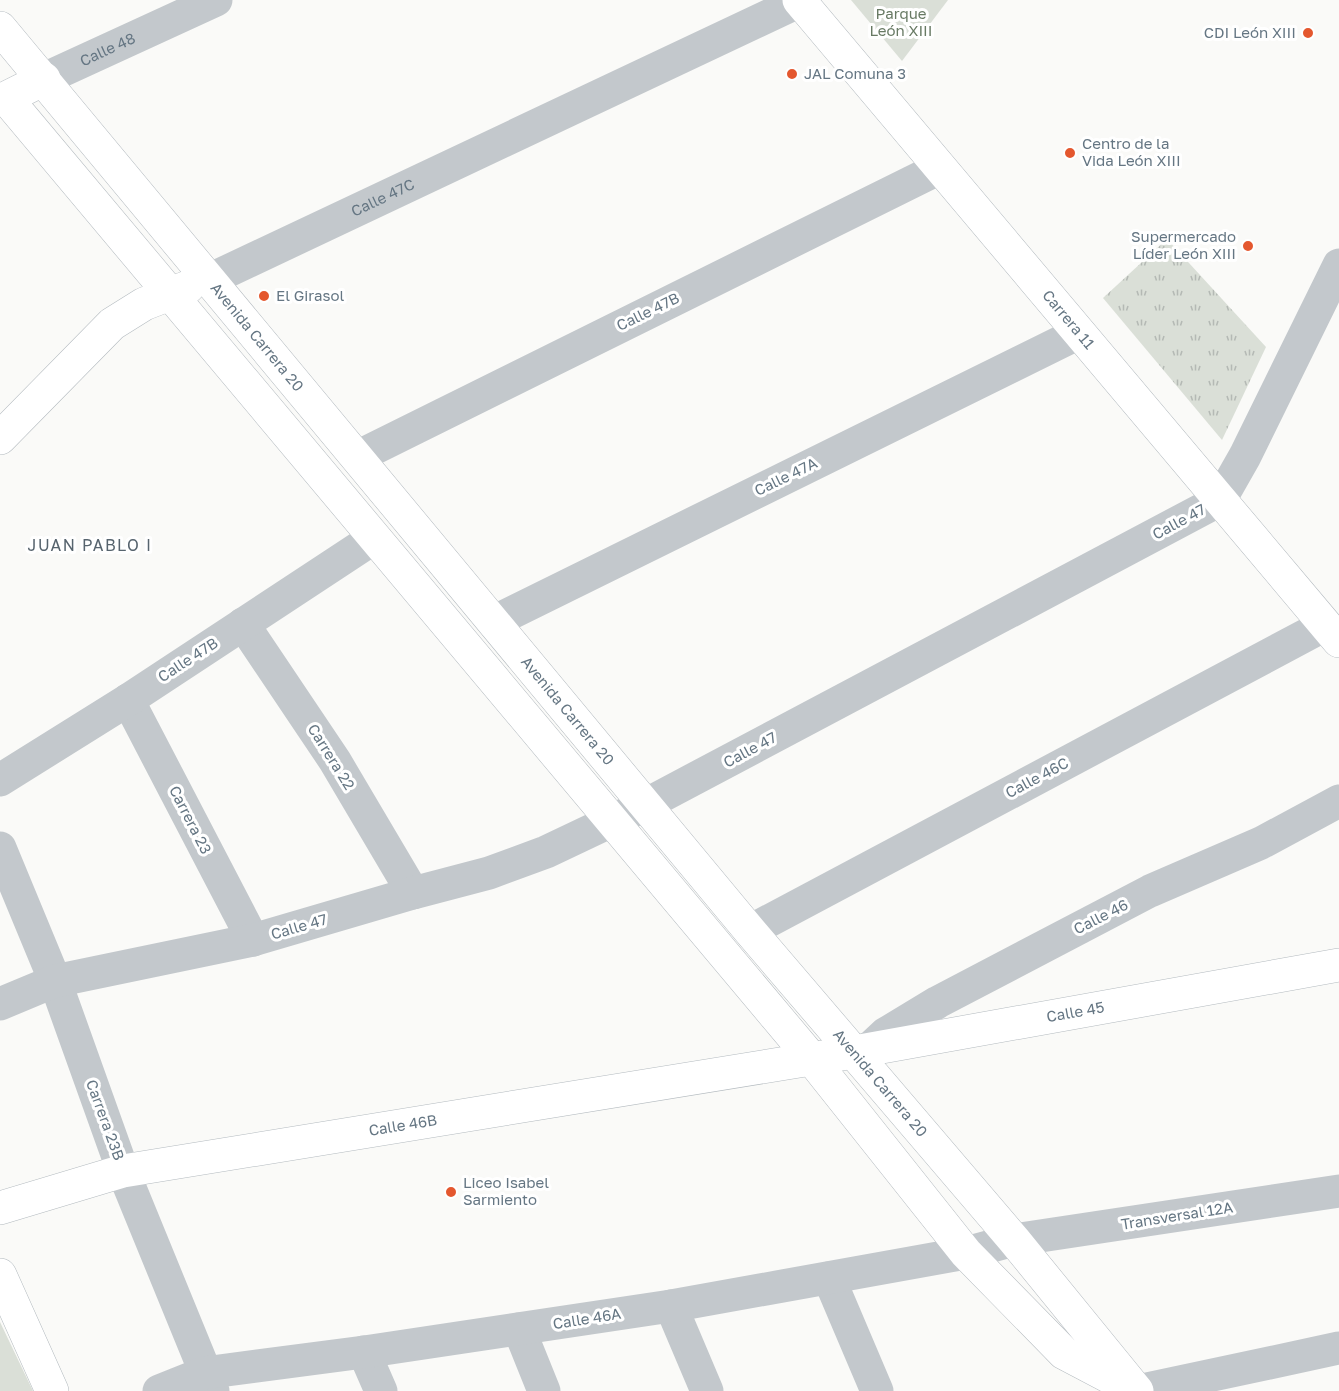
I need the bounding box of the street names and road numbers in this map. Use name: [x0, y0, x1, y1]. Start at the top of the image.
street label: Calle 48: [77, 28, 138, 69]
street label: Calle 47C: [348, 174, 417, 220]
street label: Avenida Carrera 20: [207, 279, 308, 395]
street label: Carrera 11: [1039, 286, 1099, 352]
street label: Calle 47B: [613, 288, 682, 334]
street label: Calle 47A: [751, 453, 820, 499]
street label: Calle 47: [1149, 500, 1208, 543]
street label: Calle 47B: [154, 633, 221, 685]
street label: Avenida Carrera 20: [518, 653, 618, 768]
street label: Carrera 22: [305, 720, 359, 793]
street label: Calle 47: [720, 728, 779, 771]
street label: Calle 46C: [1002, 753, 1071, 801]
street label: Carrera 23: [166, 782, 216, 857]
street label: Calle 46: [1070, 895, 1131, 937]
street label: Calle 47: [269, 909, 329, 943]
street label: Calle 45: [1045, 997, 1106, 1025]
street label: Avenida Carrera 20: [830, 1025, 932, 1140]
street label: Carrera 23B: [83, 1077, 129, 1162]
street label: Calle 46B: [367, 1110, 438, 1139]
street label: Transversal 12A: [1120, 1197, 1234, 1233]
street label: Calle 46A: [551, 1304, 622, 1332]

